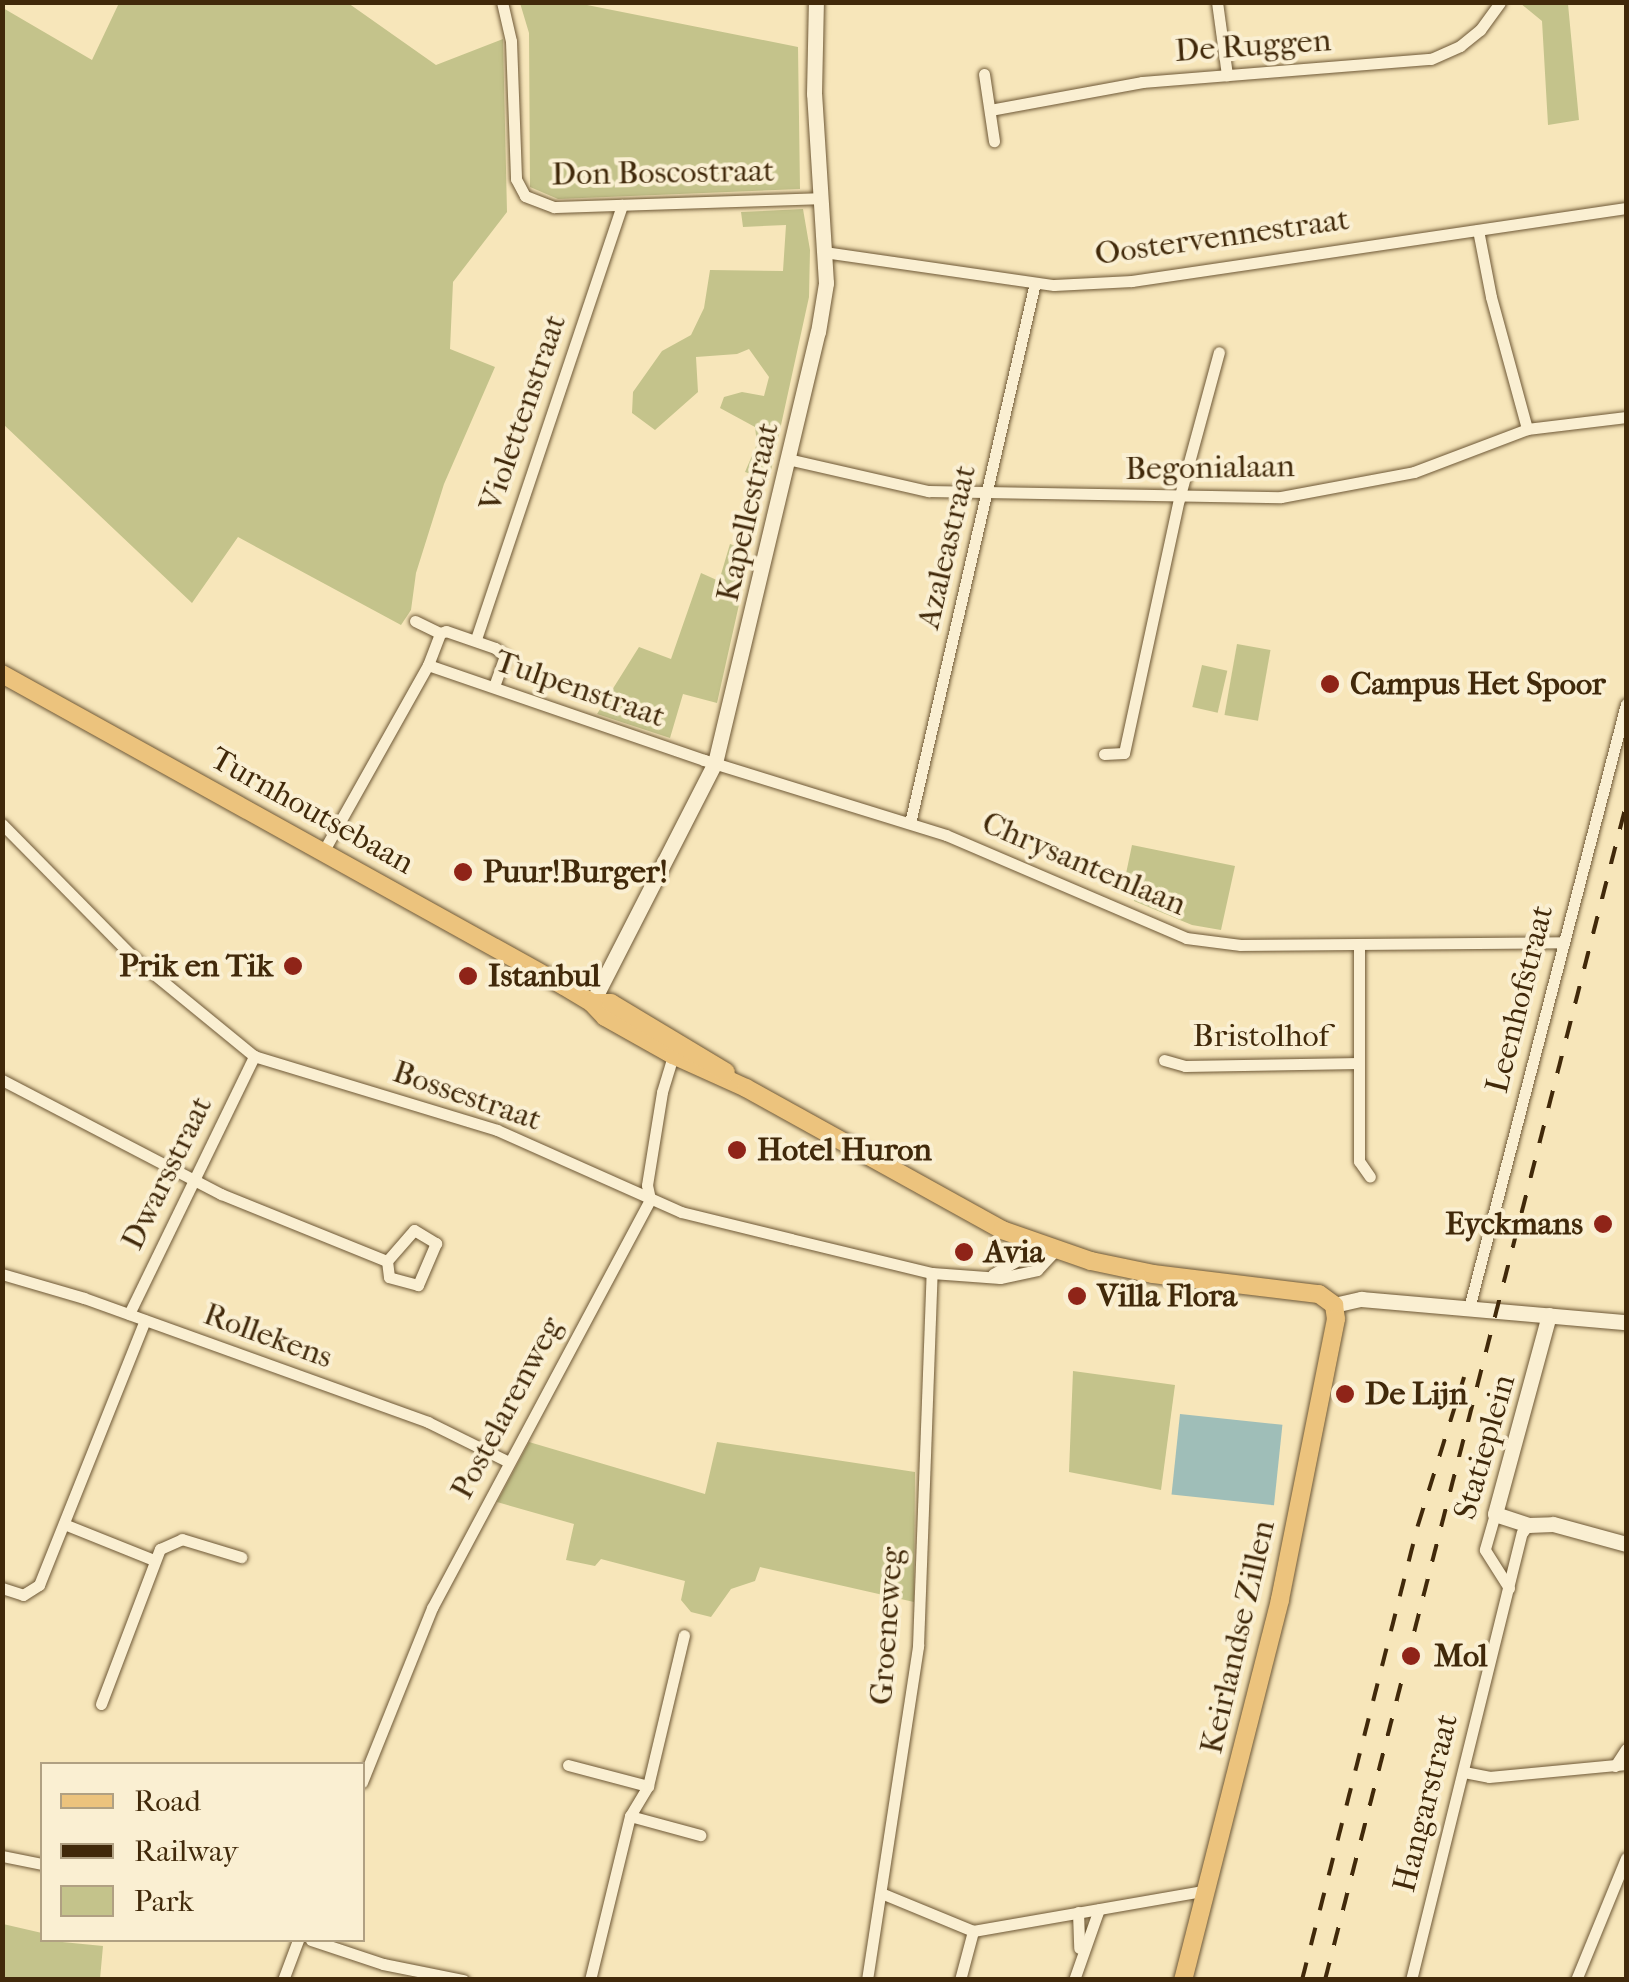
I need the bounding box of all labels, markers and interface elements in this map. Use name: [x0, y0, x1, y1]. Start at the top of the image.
street label: De Ruggen: [1174, 21, 1332, 71]
street label: Don Boscostraat: [551, 152, 775, 194]
street label: Oostervennestraat: [1092, 200, 1352, 274]
street label: Violettenstraat: [471, 310, 575, 516]
street label: Kapellestraat: [709, 419, 787, 605]
street label: Begonialaan: [1125, 447, 1295, 489]
street label: Azaleastraat: [910, 461, 984, 633]
street label: Tulpenstraat: [490, 642, 670, 736]
place label: Campus Het Spoor: [1350, 665, 1606, 703]
marker: Campus Het Spoor: [1319, 673, 1341, 695]
street label: Turnhoutsebaan: [203, 739, 421, 883]
street label: Chrysantenlaan: [976, 804, 1192, 924]
place label: Puur!Burger!: [483, 853, 668, 891]
marker: Puur!Burger!: [452, 861, 474, 883]
street label: Leenhofstraat: [1478, 901, 1562, 1097]
place label: Prik en Tik: [119, 947, 273, 985]
marker: Prik en Tik: [282, 955, 304, 977]
place label: Istanbul: [488, 957, 600, 995]
marker: Istanbul: [457, 965, 479, 987]
street label: Bristolhof: [1193, 1017, 1329, 1055]
street label: Bossestraat: [388, 1053, 546, 1139]
street label: Dwarsstraat: [113, 1090, 221, 1256]
place label: Hotel Huron: [757, 1131, 932, 1169]
marker: Hotel Huron: [726, 1139, 748, 1161]
place label: Eyckmans: [1445, 1205, 1583, 1243]
marker: Eyckmans: [1592, 1213, 1614, 1235]
place label: Avia: [984, 1233, 1044, 1271]
marker: Avia: [953, 1241, 975, 1263]
place label: Villa Flora: [1097, 1277, 1237, 1315]
marker: Villa Flora: [1066, 1285, 1088, 1307]
street label: Rollekens: [198, 1295, 338, 1377]
street label: Postelarenweg: [443, 1310, 571, 1506]
street label: Statieplein: [1446, 1370, 1524, 1524]
place label: De Lijn: [1365, 1375, 1467, 1413]
marker: De Lijn: [1334, 1383, 1356, 1405]
street label: Keirlandse Zillen: [1192, 1517, 1284, 1757]
street label: Groeneweg: [862, 1546, 912, 1706]
place label: Mol: [1434, 1637, 1488, 1675]
marker: Mol: [1398, 1643, 1424, 1669]
street label: Hangarstraat: [1385, 1710, 1467, 1896]
legend: [40, 1762, 365, 1942]
text: Road: [134, 1784, 201, 1819]
text: Railway: [134, 1834, 238, 1869]
text: Park: [134, 1884, 194, 1919]

